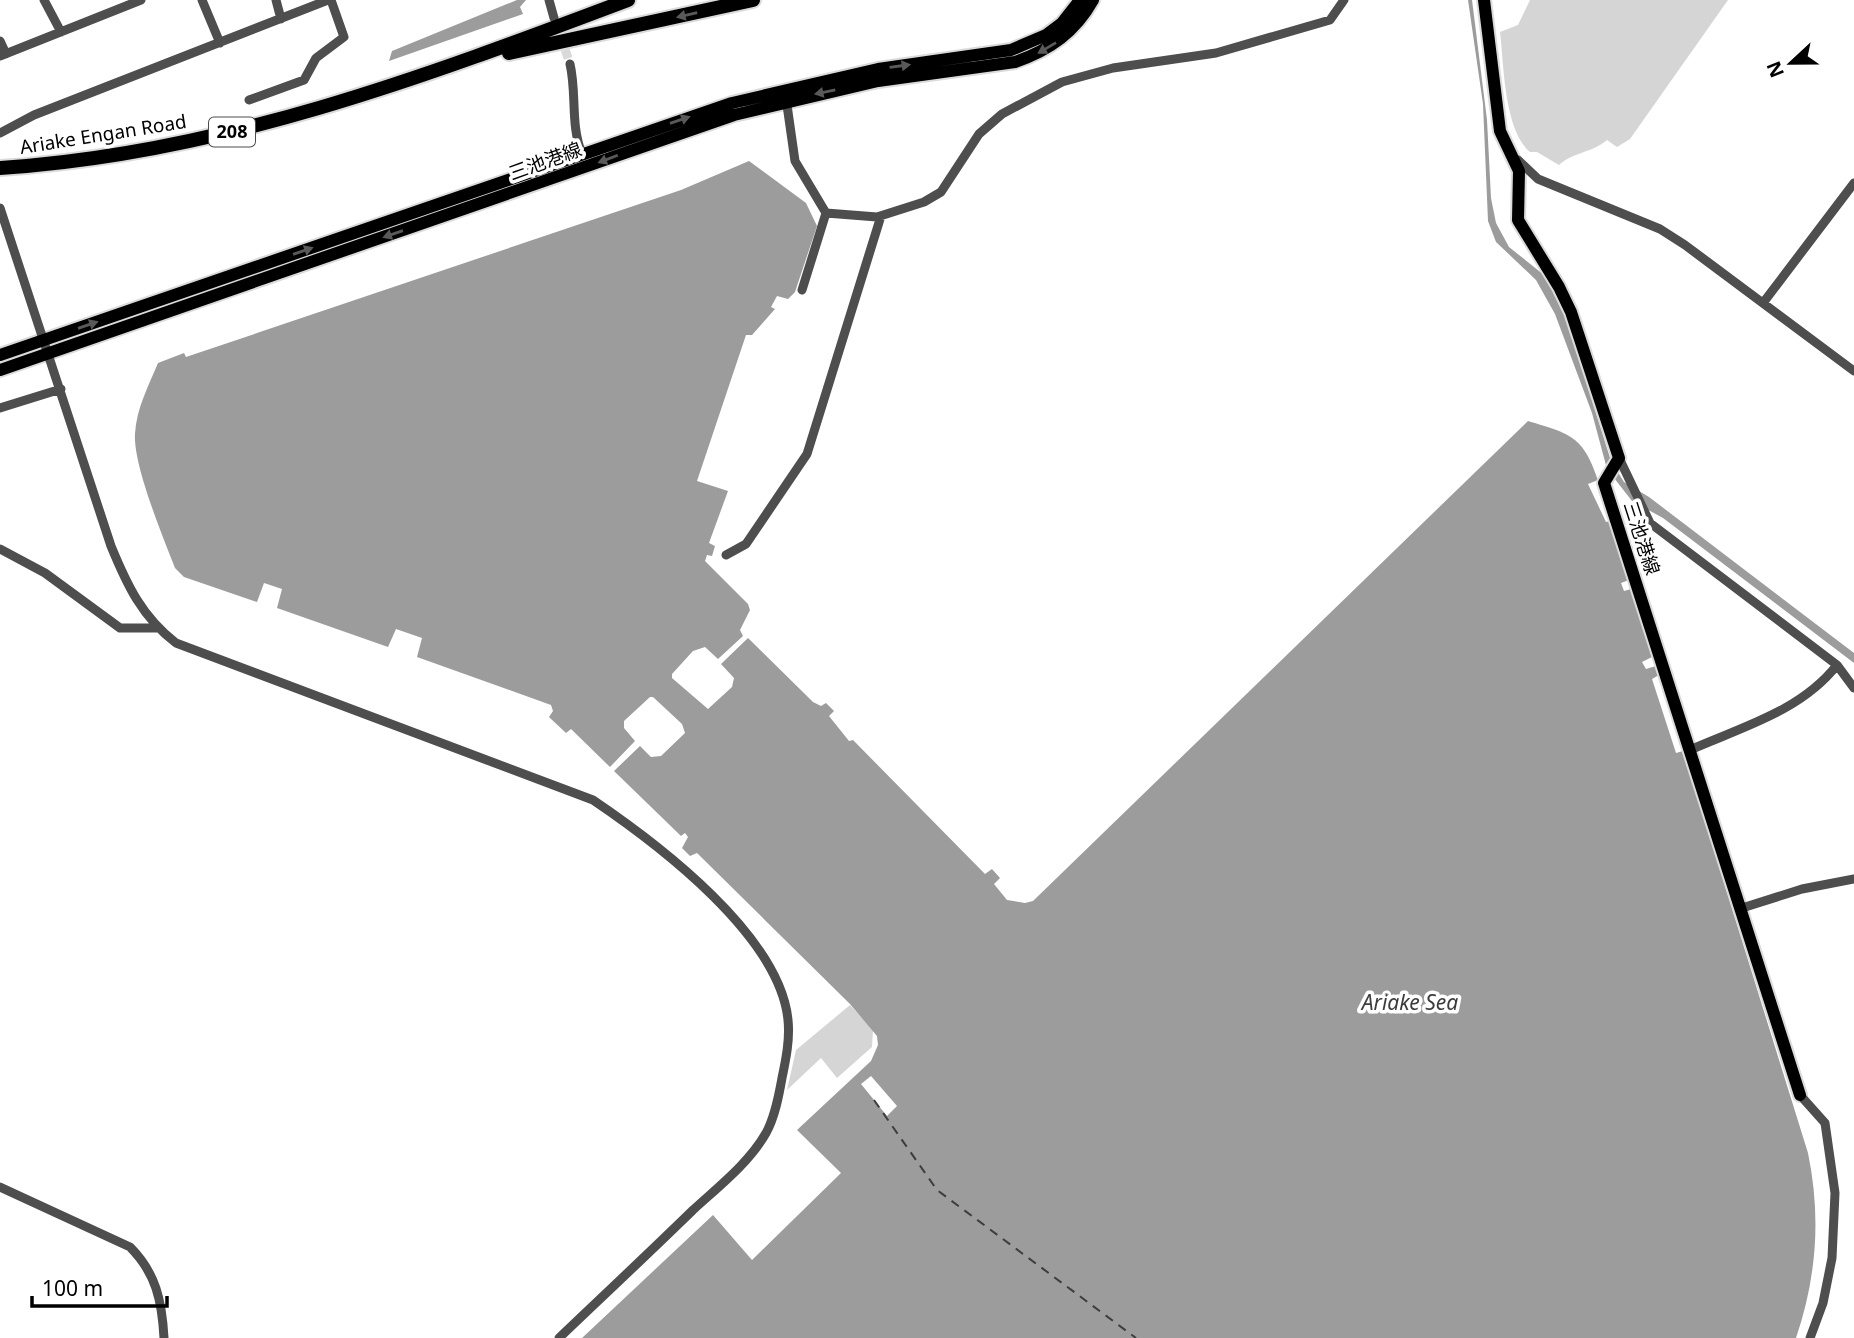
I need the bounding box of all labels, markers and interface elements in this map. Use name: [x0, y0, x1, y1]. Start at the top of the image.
one-way arrow: [676, 10, 698, 21]
north arrow: [1756, 28, 1826, 98]
one-way arrow: [1037, 42, 1056, 54]
text: N: [1760, 57, 1790, 81]
one-way arrow: [890, 60, 912, 71]
one-way arrow: [814, 87, 836, 98]
street label: Ariake Engan Road: [18, 108, 188, 160]
one-way arrow: [669, 114, 690, 125]
road number: 208: [209, 118, 255, 146]
street label: 三池港線: [505, 136, 585, 186]
one-way arrow: [597, 153, 618, 164]
one-way arrow: [382, 229, 403, 240]
one-way arrow: [293, 245, 314, 256]
one-way arrow: [77, 319, 98, 330]
street label: 三池港線: [1618, 498, 1666, 578]
water label: Ariake Sea: [1360, 988, 1458, 1016]
scale bar: [32, 1264, 166, 1308]
text: 100 m: [42, 1274, 103, 1302]

